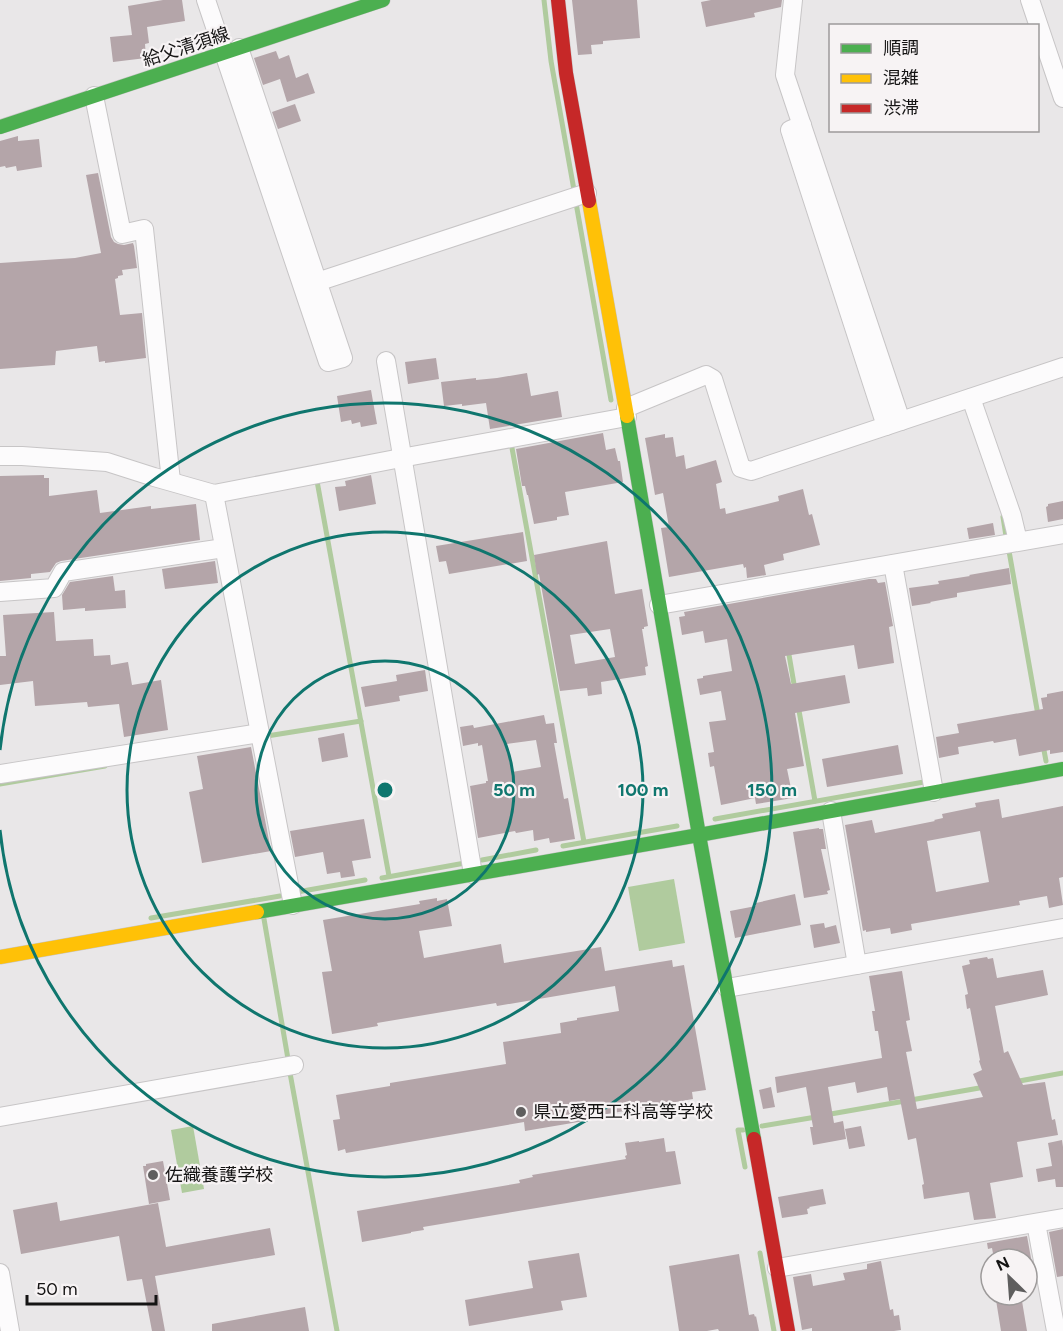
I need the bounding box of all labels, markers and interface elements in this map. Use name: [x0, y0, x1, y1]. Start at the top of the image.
street label: 給父清須線: [140, 23, 232, 71]
legend: [829, 24, 1039, 132]
text: 順調: [883, 37, 919, 59]
text: 混雑: [883, 67, 919, 89]
text: 渋滞: [883, 97, 919, 119]
text: 50 m: [493, 779, 535, 801]
text: 100 m: [618, 779, 668, 801]
text: 150 m: [747, 779, 797, 801]
centre of rings: [375, 780, 395, 800]
place label: 県立愛西工科高等学校: [533, 1101, 713, 1123]
marker: 県立愛西工科高等学校: [514, 1105, 528, 1119]
place label: 佐織養護学校: [165, 1164, 273, 1186]
marker: 佐織養護学校: [146, 1168, 160, 1182]
north arrow: [979, 1247, 1039, 1307]
text: N: [993, 1253, 1012, 1275]
scale bar: [27, 1268, 156, 1306]
text: 50 m: [36, 1278, 78, 1300]

